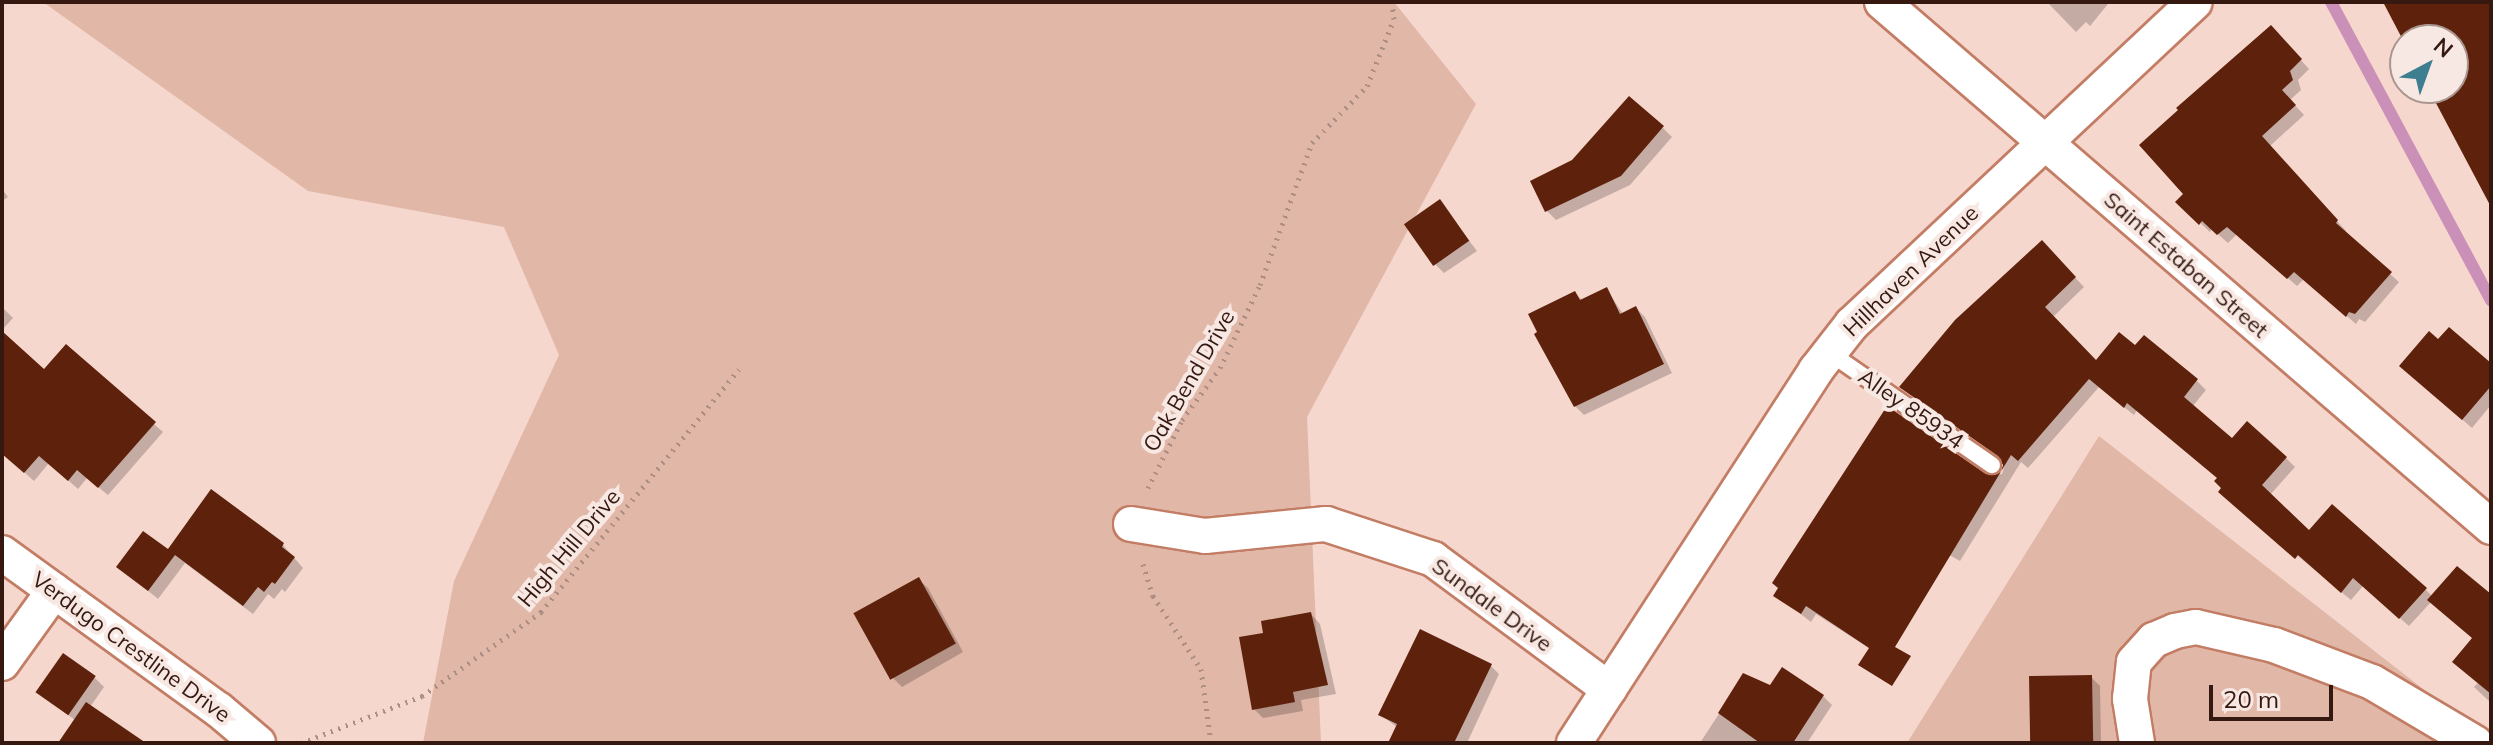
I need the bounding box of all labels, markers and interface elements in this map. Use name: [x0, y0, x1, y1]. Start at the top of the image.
north arrow: [2389, 24, 2469, 104]
text: N: [2428, 31, 2459, 63]
street label: Saint Estaban Street: [2099, 187, 2273, 343]
street label: Hillhaven Avenue: [1838, 200, 1984, 342]
street label: Oak Bend Drive: [1138, 305, 1240, 457]
street label: Alley 85934: [1854, 363, 1968, 455]
street label: High Hill Drive: [512, 484, 626, 612]
street label: Sundale Drive: [1427, 553, 1557, 657]
street label: Verdugo Crestline Drive: [27, 566, 235, 728]
scale bar: [2213, 669, 2337, 719]
text: 20 m: [2223, 684, 2279, 714]

